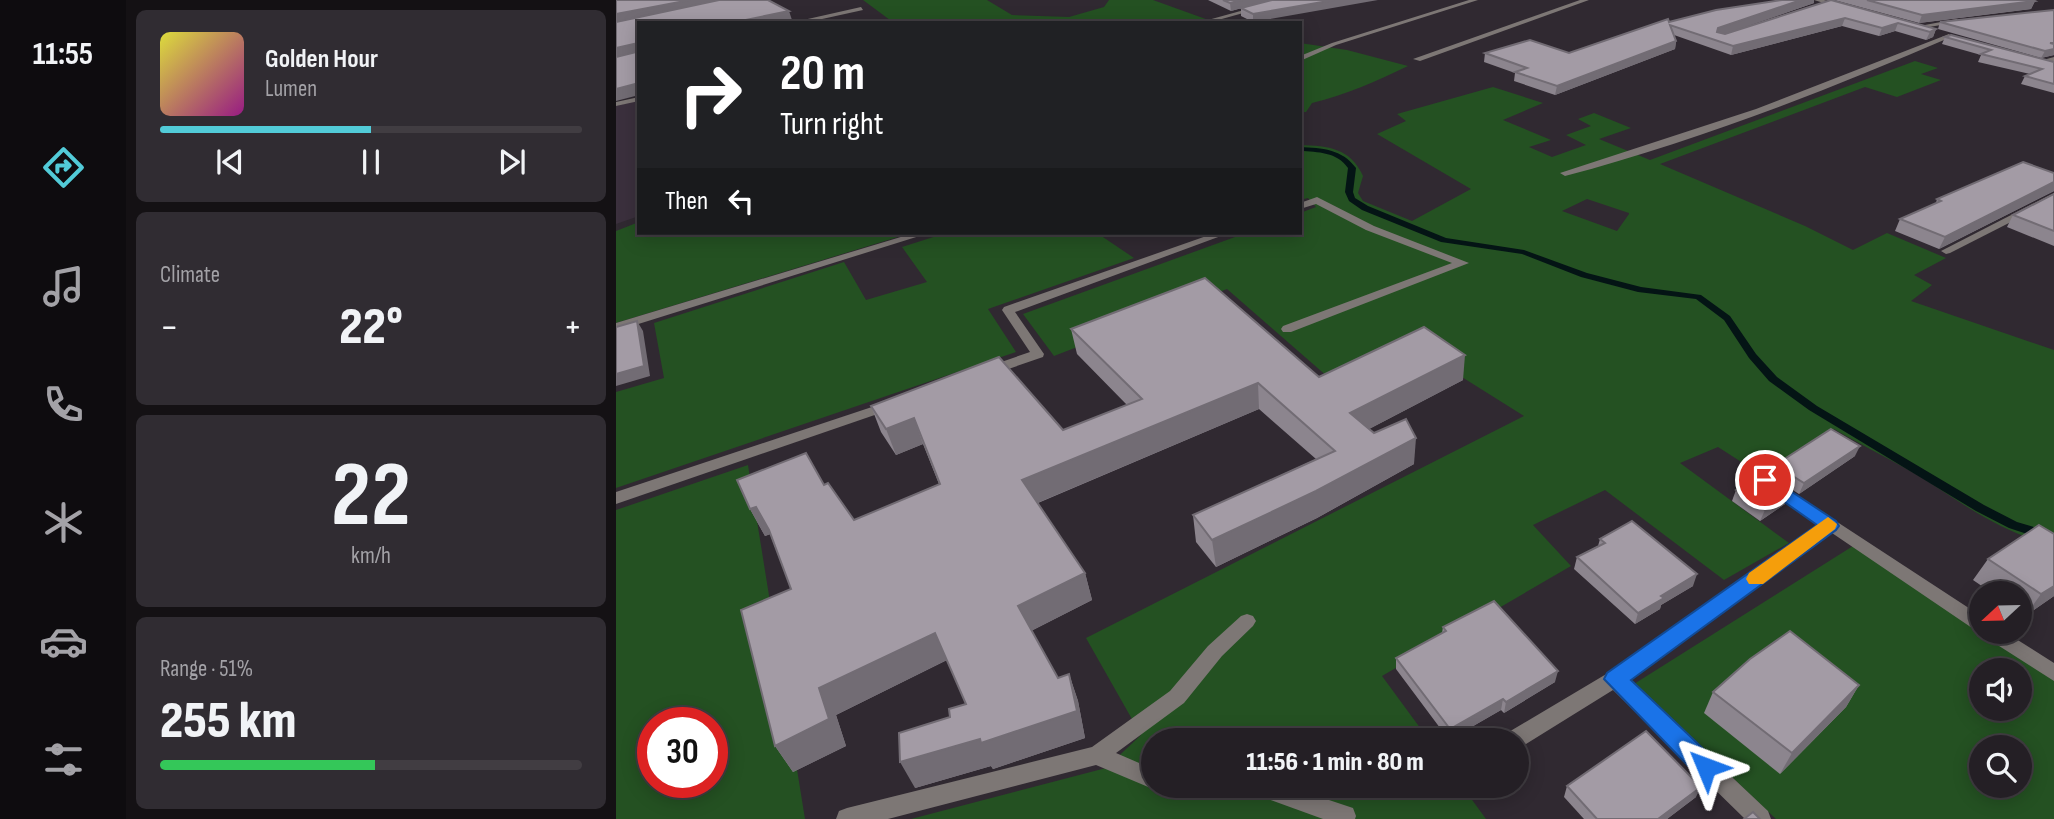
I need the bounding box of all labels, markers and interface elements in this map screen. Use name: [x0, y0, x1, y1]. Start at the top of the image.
text: 11:55: [33, 35, 93, 74]
text: Golden Hour: [265, 44, 378, 75]
text: 20 m: [780, 45, 865, 104]
icon: right: [665, 49, 756, 140]
text: Lumen: [265, 75, 317, 103]
text: Turn right: [780, 105, 884, 144]
icon: directions: [39, 143, 88, 192]
icon: previous: [211, 143, 249, 181]
icon: pause: [352, 143, 390, 181]
icon: next: [493, 143, 531, 181]
icon: left: [722, 182, 760, 220]
text: Then: [665, 186, 708, 217]
text: Climate: [160, 261, 220, 289]
icon: music: [39, 262, 88, 311]
text: 22°: [339, 296, 403, 359]
text: −: [160, 305, 179, 350]
text: +: [563, 305, 582, 350]
icon: phone: [39, 380, 88, 429]
text: 22: [331, 442, 411, 551]
pin: [1735, 450, 1795, 510]
icon: arrive: [1746, 461, 1784, 499]
icon: climate: [39, 498, 88, 547]
text: km/h: [351, 542, 391, 570]
north arrow: [1969, 581, 2032, 644]
map controls: [1969, 581, 2032, 798]
icon: car: [39, 617, 88, 666]
text: Range · 51%: [160, 655, 253, 683]
button: sound: [1969, 658, 2032, 721]
text: 255 km: [160, 690, 297, 753]
speed limit sign: 30: [637, 707, 728, 798]
position arrow: [1669, 730, 1743, 804]
icon: filters: [39, 735, 88, 784]
button: search: [1969, 735, 2032, 798]
text: 11:56 · 1 min · 80 m: [1246, 747, 1424, 778]

